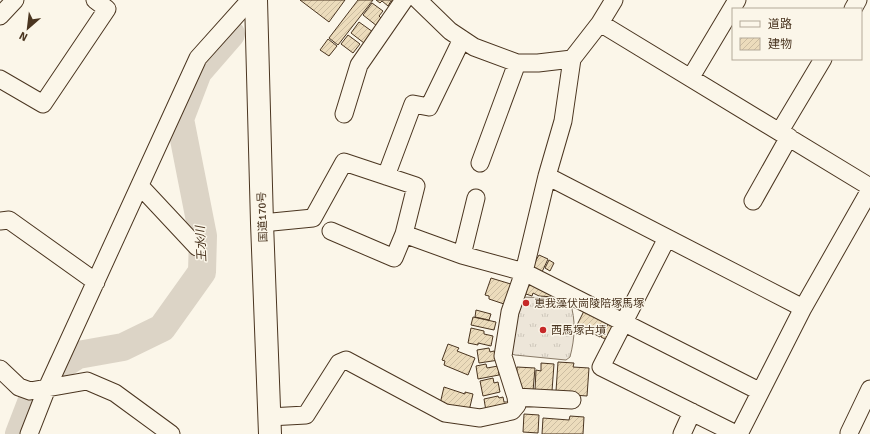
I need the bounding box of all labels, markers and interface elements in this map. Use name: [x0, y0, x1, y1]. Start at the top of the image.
north arrow: [8, 8, 48, 48]
legend: [732, 8, 862, 60]
text: 道路: [768, 17, 792, 32]
text: N: [17, 29, 30, 44]
text: 建物: [768, 37, 792, 52]
street label: 国道170号: [255, 191, 270, 243]
water label: 王水川: [193, 224, 210, 262]
place label: 恵我藻伏崗陵陪塚馬塚: [534, 297, 644, 310]
marker: 恵我藻伏崗陵陪塚馬塚: [521, 298, 531, 308]
place label: 西馬塚古墳: [551, 324, 606, 337]
marker: 西馬塚古墳: [538, 325, 548, 335]

